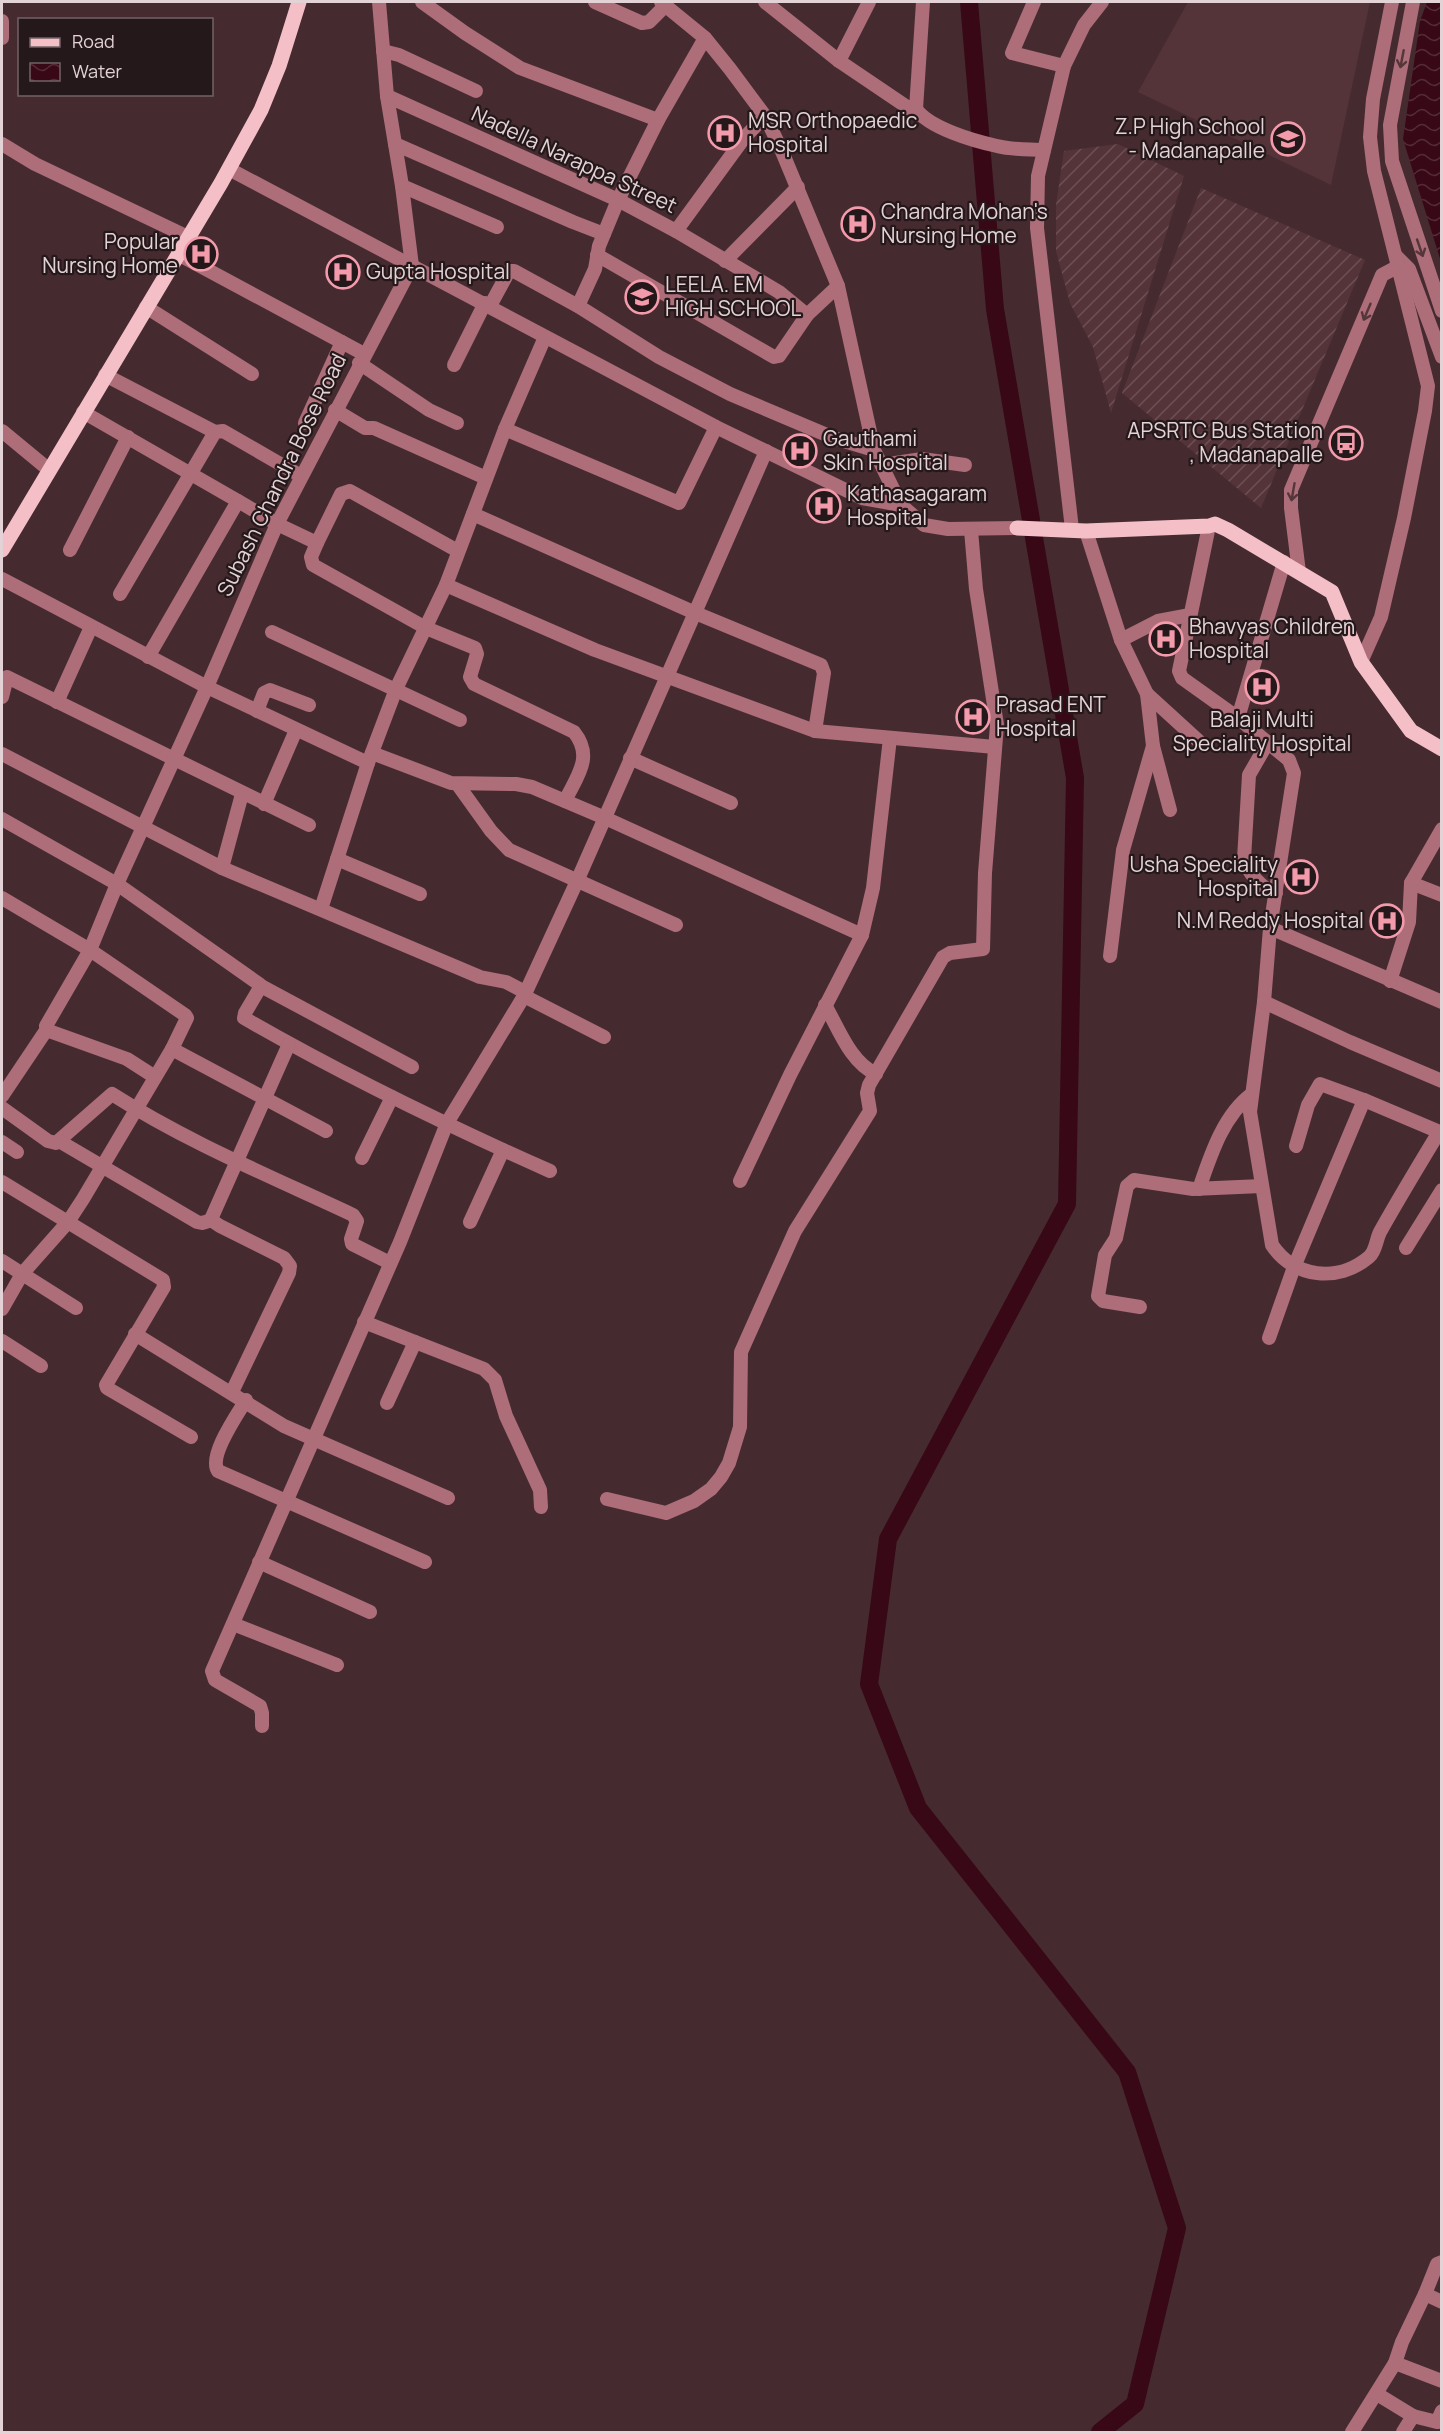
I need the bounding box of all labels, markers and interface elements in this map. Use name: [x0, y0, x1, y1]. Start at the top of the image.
legend: [18, 18, 213, 96]
text: Road: [72, 29, 115, 53]
one-way arrow: [1396, 49, 1407, 68]
text: Water: [72, 59, 122, 83]
street label: Nadella Narappa Street: [467, 99, 682, 219]
place label: MSR Orthopaedic Hospital: [748, 106, 917, 158]
place label: Z.P High School - Madanapalle: [1115, 112, 1265, 164]
hospital icon: MSR Orthopaedic Hospital: [707, 115, 743, 151]
school or university icon: Z.P High School - Madanapalle: [1270, 121, 1306, 157]
place label: Chandra Mohan's Nursing Home: [881, 197, 1048, 249]
hospital icon: Chandra Mohan's Nursing Home: [840, 206, 876, 242]
place label: Popular Nursing Home: [42, 227, 178, 279]
hospital icon: Popular Nursing Home: [183, 236, 219, 272]
one-way arrow: [1415, 238, 1426, 257]
hospital icon: Gupta Hospital: [325, 254, 361, 290]
place label: Gupta Hospital: [366, 257, 510, 285]
place label: LEELA. EM HIGH SCHOOL: [665, 270, 801, 322]
school or university icon: LEELA. EM HIGH SCHOOL: [624, 279, 660, 315]
one-way arrow: [1361, 302, 1372, 320]
street label: Subash Chandra Bose Road: [210, 349, 352, 601]
place label: APSRTC Bus Station , Madanapalle: [1127, 416, 1323, 468]
place label: Gauthami Skin Hospital: [823, 424, 948, 476]
bus stop icon: APSRTC Bus Station , Madanapalle: [1328, 425, 1364, 461]
hospital icon: Gauthami Skin Hospital: [782, 433, 818, 469]
place label: Kathasagaram Hospital: [847, 479, 987, 531]
one-way arrow: [1287, 481, 1298, 501]
hospital icon: Kathasagaram Hospital: [806, 488, 842, 524]
place label: Bhavyas Children Hospital: [1189, 612, 1355, 664]
hospital icon: Bhavyas Children Hospital: [1148, 621, 1184, 657]
hospital icon: Balaji Multi Speciality Hospital: [1244, 669, 1280, 705]
place label: Prasad ENT Hospital: [996, 690, 1106, 742]
hospital icon: Prasad ENT Hospital: [955, 699, 991, 735]
place label: Balaji Multi Speciality Hospital: [1173, 705, 1351, 757]
place label: Usha Speciality Hospital: [1129, 850, 1278, 902]
hospital icon: Usha Speciality Hospital: [1283, 859, 1319, 895]
hospital icon: N.M Reddy Hospital: [1369, 903, 1405, 939]
place label: N.M Reddy Hospital: [1177, 906, 1364, 934]

